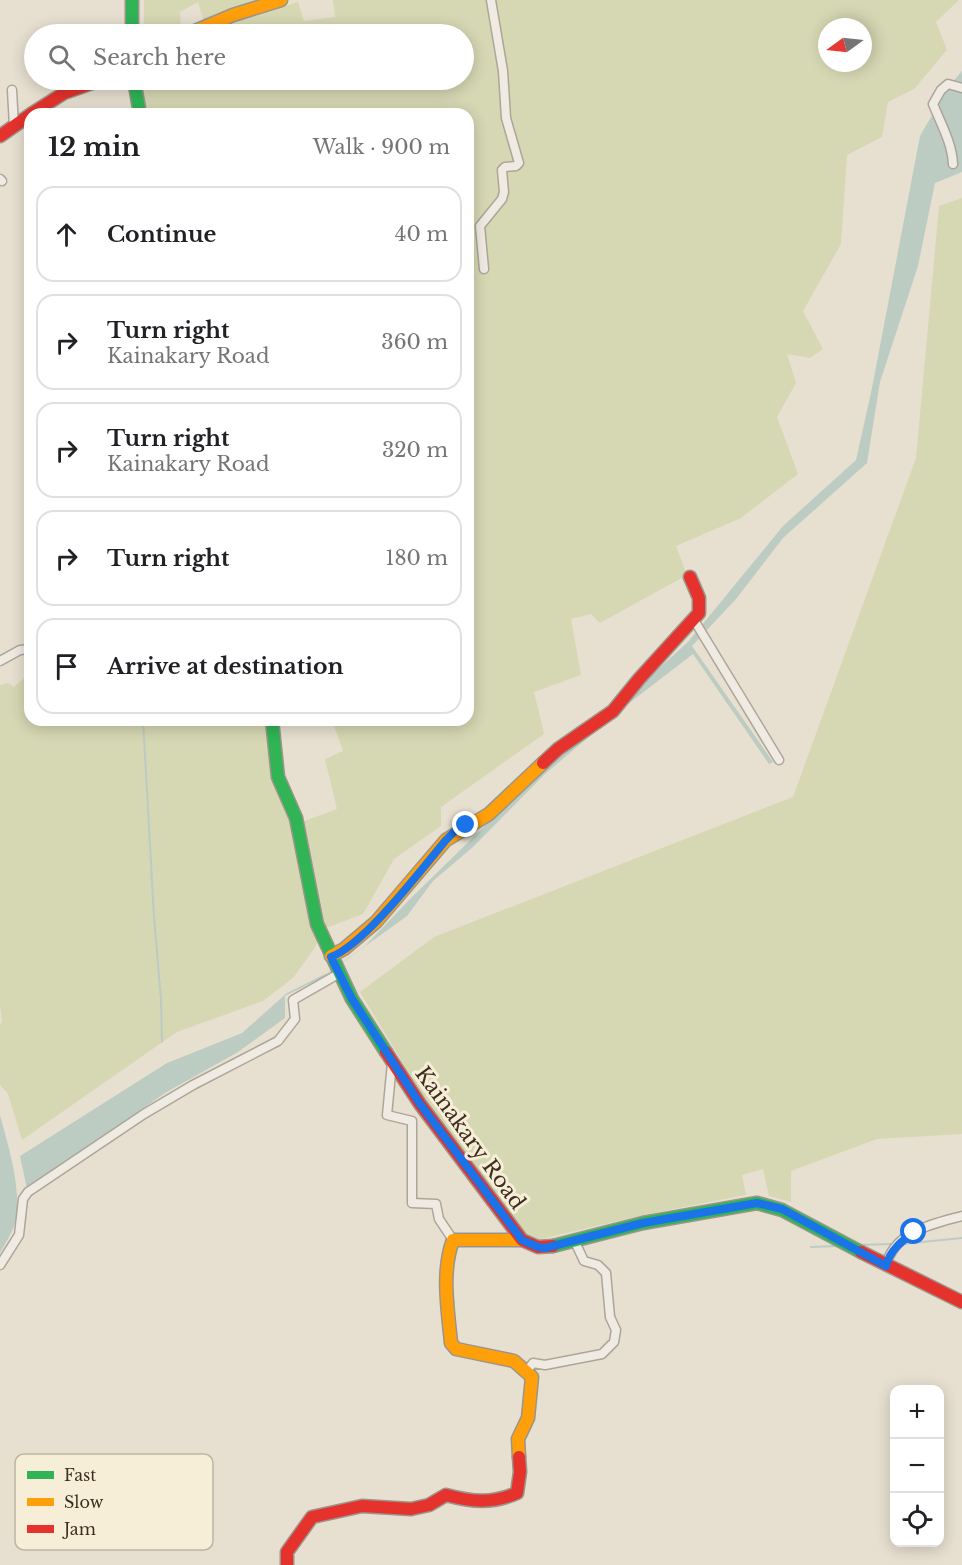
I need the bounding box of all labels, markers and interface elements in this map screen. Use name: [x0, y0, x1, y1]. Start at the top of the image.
north arrow: [818, 18, 872, 72]
search box: [24, 24, 474, 90]
icon: search: [45, 41, 78, 74]
text: Search here: [93, 44, 226, 71]
text: 12 min: [48, 131, 140, 163]
text: Walk · 900 m: [313, 135, 450, 159]
icon: ahead: [50, 218, 83, 251]
text: Continue: [107, 221, 216, 248]
text: 40 m: [395, 222, 448, 246]
text: Turn right: [107, 317, 229, 344]
icon: right: [50, 326, 83, 359]
text: 360 m: [381, 330, 448, 354]
text: Kainakary Road: [107, 344, 269, 368]
text: Turn right: [107, 425, 229, 452]
icon: right: [50, 434, 83, 467]
text: 320 m: [382, 438, 448, 462]
text: Kainakary Road: [107, 452, 269, 476]
icon: right: [50, 542, 83, 575]
text: Turn right: [107, 545, 229, 572]
text: 180 m: [385, 546, 448, 570]
icon: arrive: [50, 650, 83, 683]
text: Arrive at destination: [107, 653, 344, 680]
route end: [452, 811, 478, 837]
street label: Kainakary Road: [409, 1061, 531, 1215]
route start: [900, 1218, 926, 1244]
map controls: [890, 1385, 944, 1547]
button: +: [890, 1385, 944, 1439]
button: −: [890, 1439, 944, 1493]
legend: [15, 1454, 213, 1550]
text: Fast: [64, 1465, 96, 1485]
text: Slow: [64, 1492, 104, 1512]
button: locate: [890, 1493, 944, 1547]
text: Jam: [62, 1519, 96, 1539]

